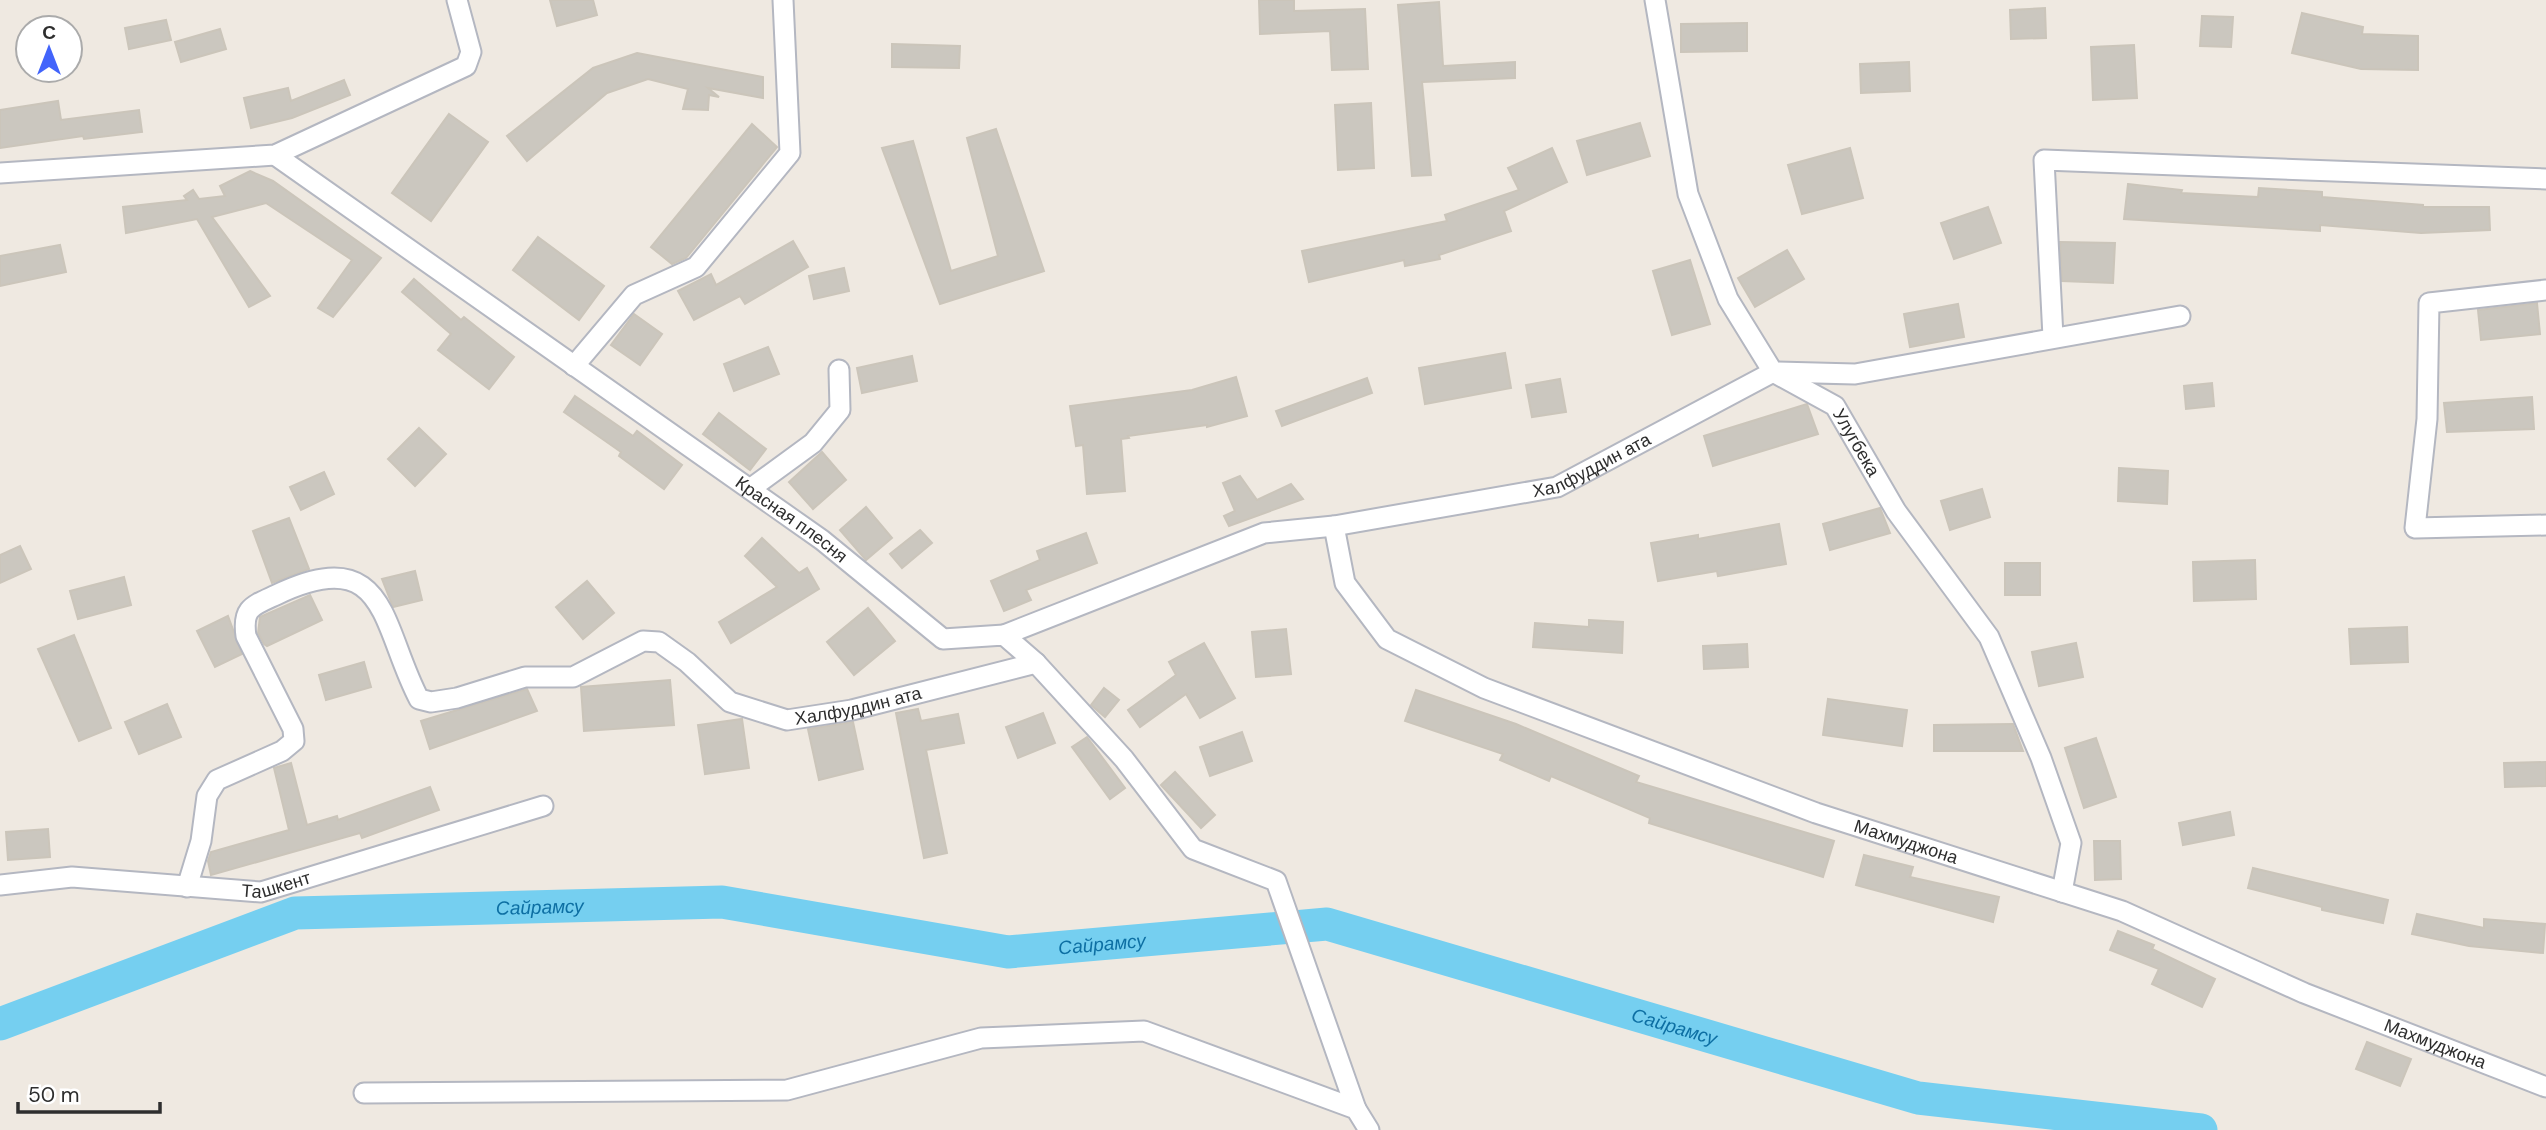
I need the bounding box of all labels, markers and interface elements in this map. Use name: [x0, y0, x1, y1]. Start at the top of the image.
north arrow: [14, 14, 84, 84]
text: С: [42, 20, 56, 45]
street label: Улугбека: [1827, 404, 1886, 482]
street label: Халфуддин ата: [1531, 427, 1656, 503]
street label: Красная плесня: [731, 471, 853, 568]
street label: Халфуддин ата: [793, 680, 925, 731]
street label: Махмуджона: [1851, 814, 1962, 870]
street label: Ташкент: [241, 866, 314, 904]
water label: Сайрамсу: [495, 893, 585, 920]
water label: Сайрамсу: [1057, 927, 1148, 960]
water label: Сайрамсу: [1629, 1002, 1721, 1051]
street label: Махмуджона: [2380, 1013, 2491, 1075]
scale bar: [18, 1070, 159, 1114]
text: 50 m: [28, 1081, 79, 1109]

